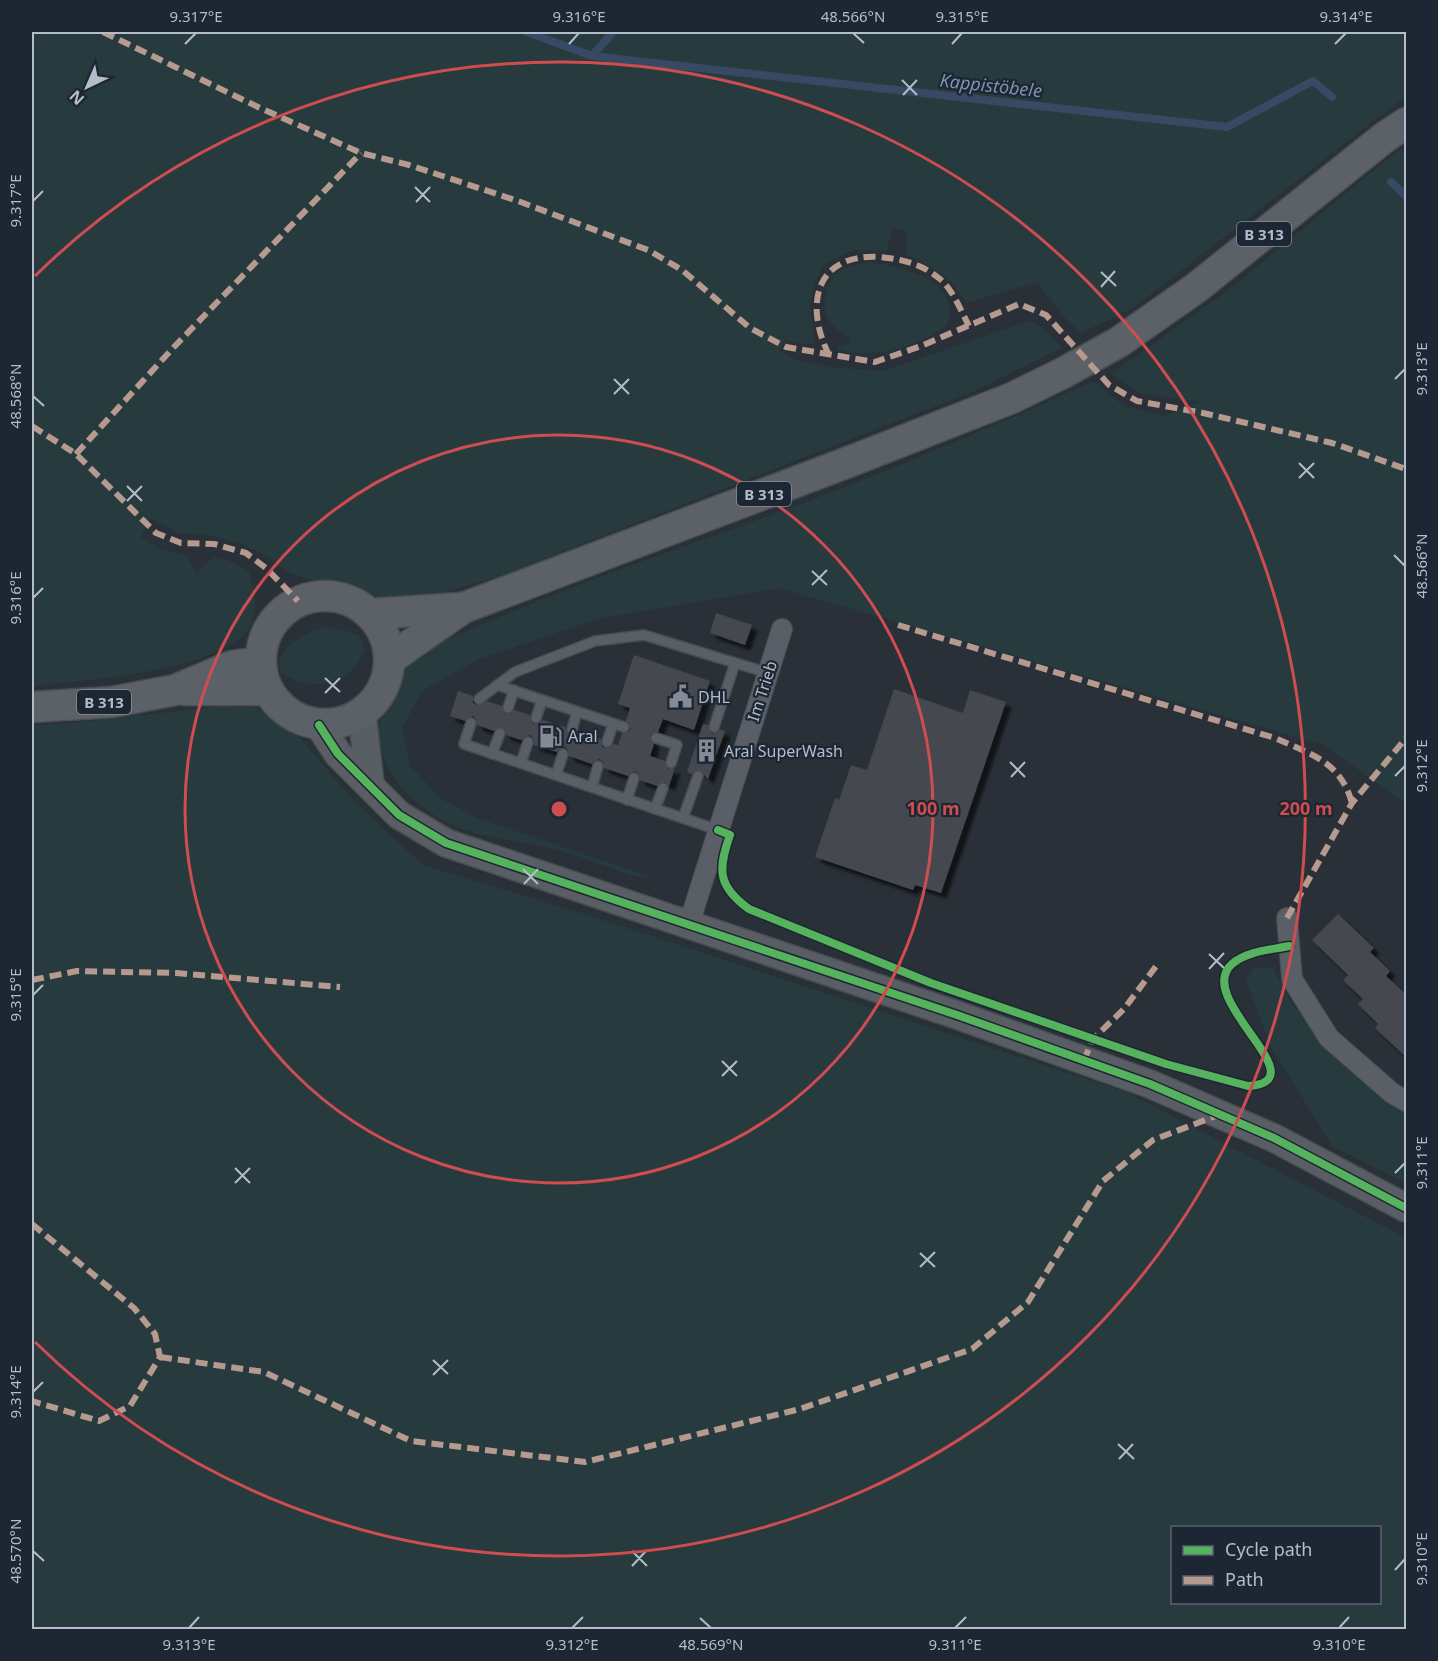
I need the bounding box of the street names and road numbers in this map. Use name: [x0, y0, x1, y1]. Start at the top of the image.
road number: B 313: [1237, 222, 1291, 246]
road number: B 313: [737, 482, 791, 506]
street label: Im Trieb: [742, 658, 782, 724]
road number: B 313: [77, 690, 131, 714]

